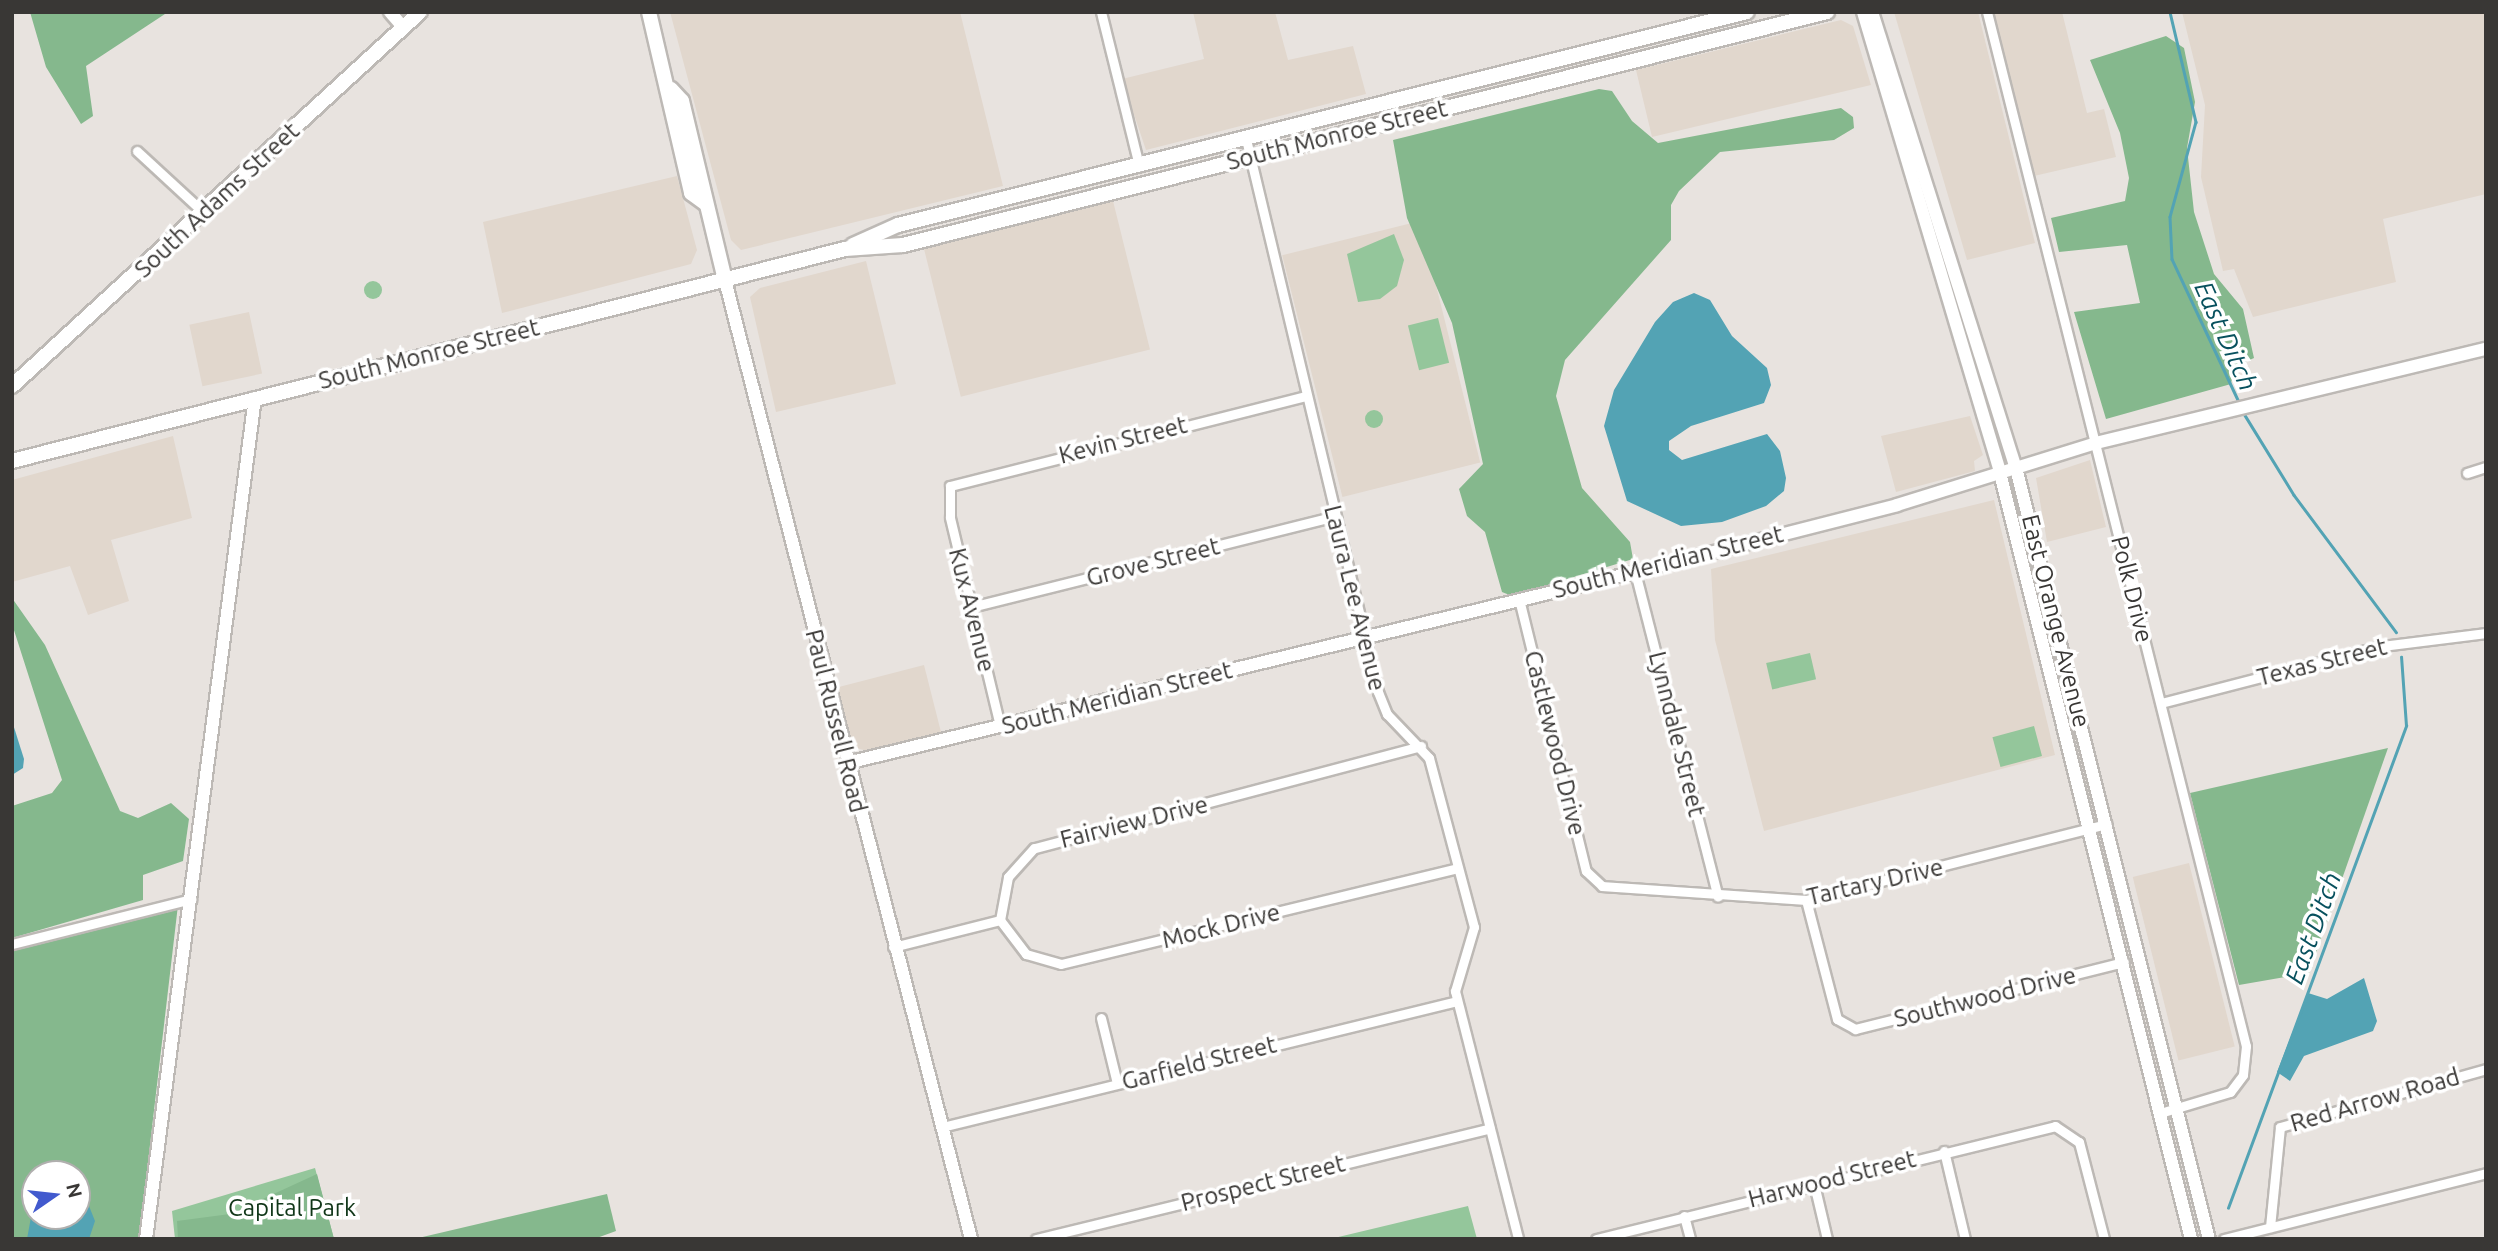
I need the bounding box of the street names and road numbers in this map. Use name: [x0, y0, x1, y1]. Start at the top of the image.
street label: South Monroe Street: [1224, 94, 1450, 176]
street label: South Adams Street: [129, 116, 305, 284]
street label: South Monroe Street: [316, 313, 542, 395]
street label: Kevin Street: [1056, 410, 1190, 470]
street label: Laura Lee Avenue: [1318, 502, 1392, 694]
street label: East Orange Avenue: [2016, 512, 2096, 730]
street label: South Meridian Street: [1550, 519, 1786, 605]
street label: Grove Street: [1083, 532, 1223, 592]
street label: Polk Drive: [2105, 533, 2159, 645]
street label: Kux Avenue: [943, 545, 1001, 675]
street label: Paul Russell Road: [799, 626, 873, 816]
street label: Texas Street: [2254, 632, 2390, 692]
street label: Castlewood Drive: [1518, 648, 1592, 838]
street label: Lynndale Street: [1643, 648, 1711, 820]
street label: South Meridian Street: [999, 655, 1235, 741]
street label: Fairview Drive: [1057, 790, 1211, 854]
street label: Tartary Drive: [1804, 852, 1946, 912]
street label: Mock Drive: [1159, 897, 1283, 955]
street label: Southwood Drive: [1891, 960, 2079, 1034]
street label: Garfield Street: [1119, 1030, 1279, 1096]
street label: Red Arrow Road: [2287, 1062, 2463, 1138]
street label: Harwood Street: [1745, 1144, 1919, 1214]
street label: Prospect Street: [1178, 1149, 1348, 1217]

